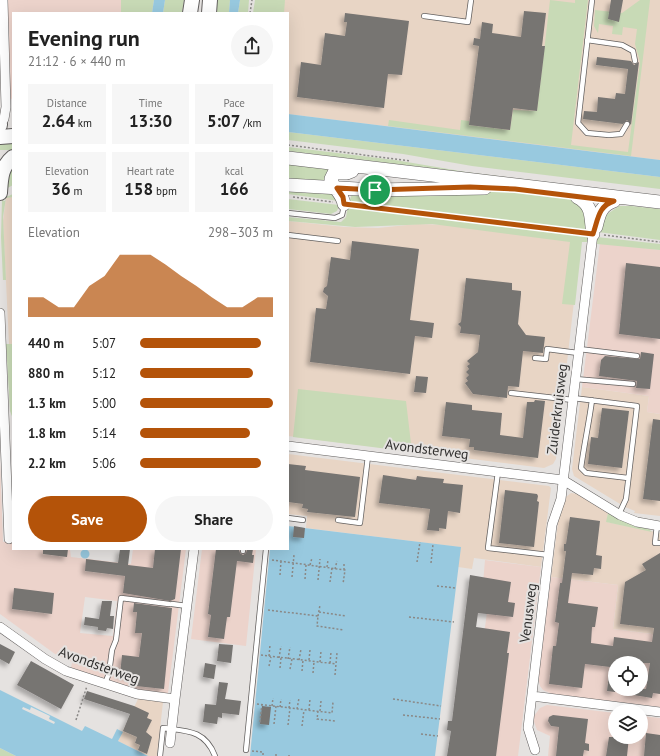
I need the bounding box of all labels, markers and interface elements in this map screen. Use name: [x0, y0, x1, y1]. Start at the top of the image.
text: Evening run: [28, 24, 140, 52]
button: share: [231, 25, 273, 67]
text: 21:12 · 6 × 440 m: [28, 53, 125, 70]
text: Distance: [47, 96, 87, 110]
text: Time: [139, 96, 162, 110]
text: Pace: [223, 96, 245, 110]
text: 2.64: [42, 110, 75, 132]
text: 13:30: [129, 110, 172, 132]
text: 5:07: [207, 110, 240, 132]
text: km: [75, 116, 92, 130]
text: /km: [240, 116, 261, 130]
text: Elevation: [45, 164, 89, 178]
text: Heart rate: [127, 164, 174, 178]
text: kcal: [225, 164, 244, 178]
pin: [358, 173, 392, 207]
text: 36: [51, 178, 71, 200]
text: 158: [124, 178, 153, 200]
text: 166: [220, 178, 249, 200]
icon: arrive: [364, 179, 386, 201]
text: m: [71, 184, 82, 198]
text: bpm: [153, 184, 177, 198]
text: Elevation: [28, 224, 80, 241]
text: 298–303 m: [208, 224, 273, 241]
text: 440 m: [28, 335, 64, 352]
text: 5:07: [92, 335, 116, 352]
street label: Zuiderkruisweg: [543, 363, 571, 455]
text: 880 m: [28, 365, 64, 382]
text: 5:12: [92, 365, 116, 382]
text: 1.3 km: [28, 395, 66, 412]
text: 5:00: [92, 395, 116, 412]
text: 1.8 km: [28, 425, 66, 442]
text: 5:14: [92, 425, 116, 442]
street label: Avondsterweg: [384, 435, 470, 463]
text: 2.2 km: [28, 455, 66, 472]
text: 5:06: [92, 455, 116, 472]
button: Save: [28, 496, 147, 542]
button: Share: [155, 496, 273, 542]
street label: Venusweg: [515, 582, 541, 645]
street label: Avondsterweg: [56, 642, 142, 688]
map controls: [608, 656, 648, 744]
button: locate: [608, 656, 648, 696]
button: layers: [608, 704, 648, 744]

